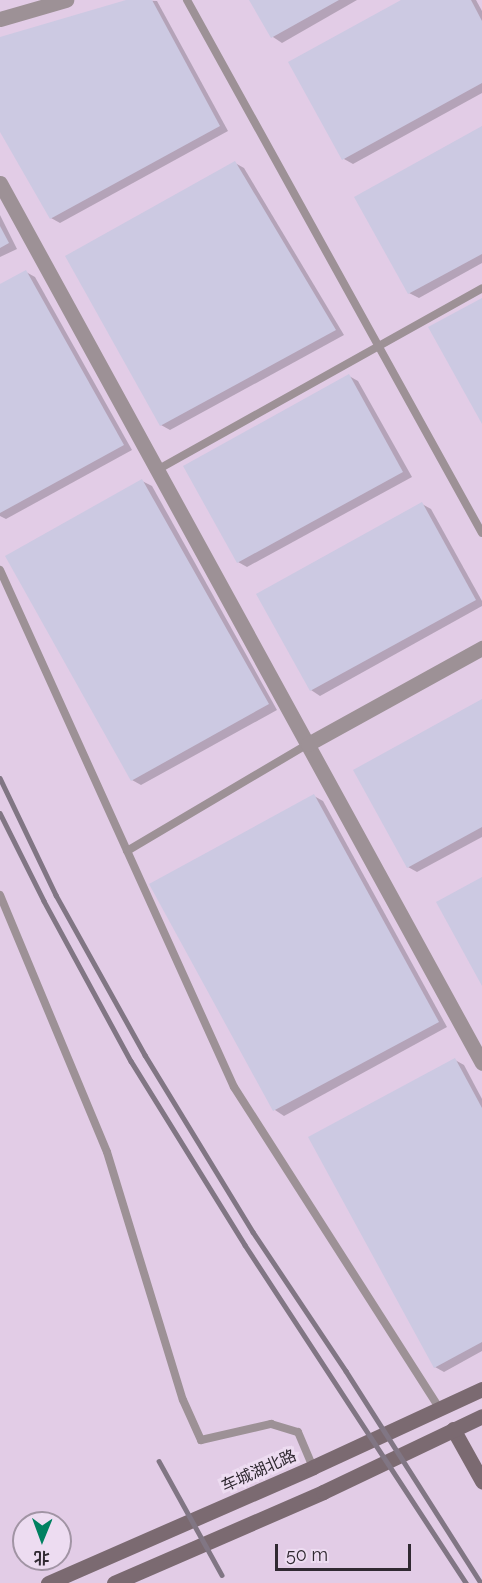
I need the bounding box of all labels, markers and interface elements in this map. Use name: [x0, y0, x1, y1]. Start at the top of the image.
street label: 车城湖北路: [219, 1446, 299, 1496]
north arrow: [12, 1511, 72, 1571]
scale bar: [278, 1532, 414, 1570]
text: 50 m: [286, 1544, 328, 1565]
text: 北: [34, 1548, 50, 1567]

